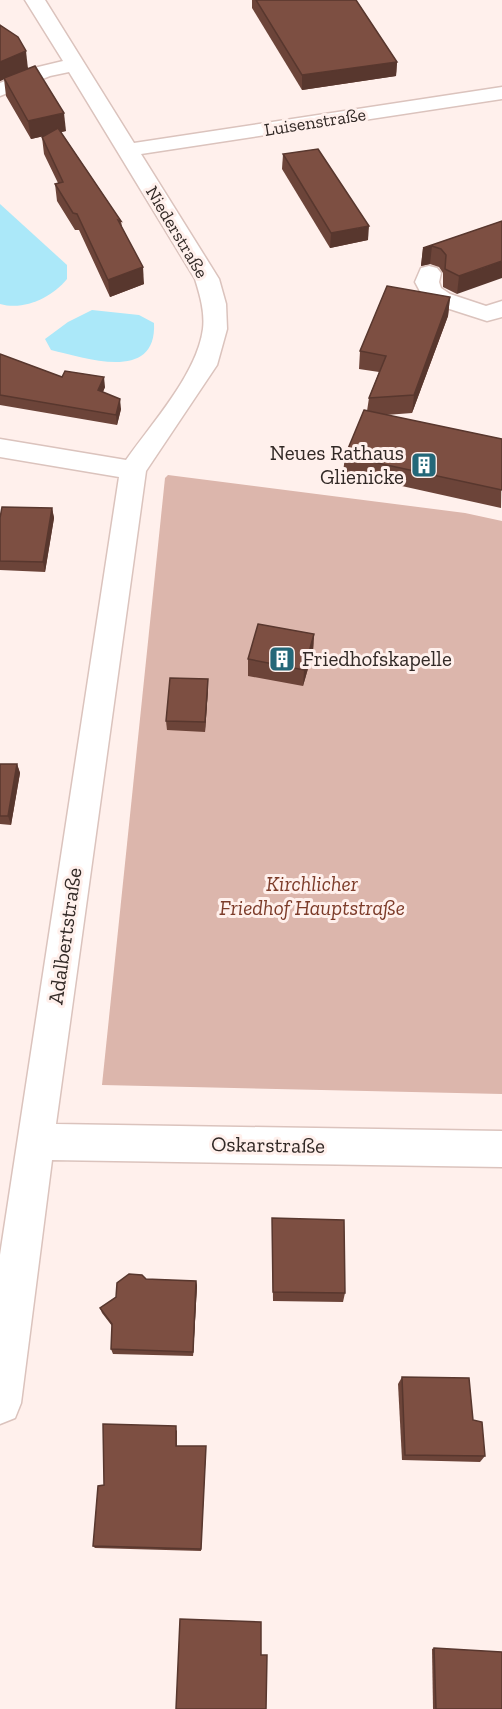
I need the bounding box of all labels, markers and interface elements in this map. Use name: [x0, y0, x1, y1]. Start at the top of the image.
street label: Luisenstraße: [263, 103, 367, 141]
street label: Niederstraße: [141, 182, 213, 282]
place label: Neues Rathaus Glienicke: [270, 440, 404, 489]
building icon: Neues Rathaus Glienicke: [409, 450, 439, 480]
building icon: Friedhofskapelle: [267, 644, 297, 674]
place label: Friedhofskapelle: [302, 646, 452, 671]
street label: Adalbertstraße: [43, 866, 86, 1006]
park label: Kirchlicher Friedhof Hauptstraße: [219, 871, 405, 920]
street label: Oskarstraße: [211, 1131, 325, 1158]

